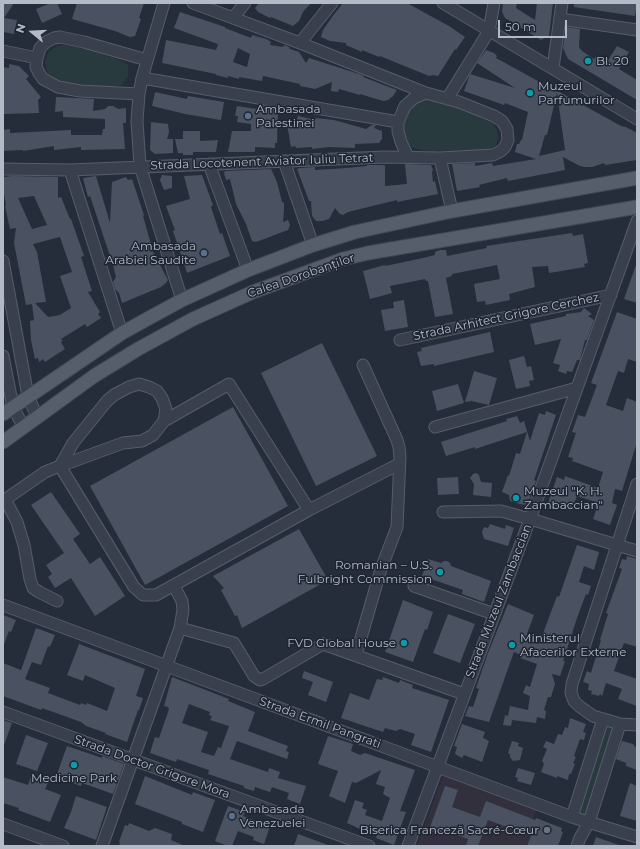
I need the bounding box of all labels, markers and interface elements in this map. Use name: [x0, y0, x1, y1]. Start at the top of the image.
north arrow: [12, 12, 52, 52]
scale bar: [500, 12, 569, 38]
text: 50 m: [505, 19, 536, 34]
text: N: [13, 22, 29, 35]
place label: Bl. 20: [596, 54, 629, 68]
marker: Bl. 20: [583, 56, 593, 66]
place label: Muzeul Parfumurilor: [538, 79, 615, 107]
marker: Muzeul Parfumurilor: [525, 88, 535, 98]
place label: Ambasada Palestinei: [256, 102, 321, 130]
marker: Ambasada Palestinei: [243, 111, 253, 121]
street label: Strada Locotenent Aviator Iuliu Tetrat: [150, 151, 374, 173]
place label: Ambasada Arabiei Saudite: [105, 239, 196, 267]
marker: Ambasada Arabiei Saudite: [199, 248, 209, 258]
street label: Calea Dorobanților: [245, 251, 357, 301]
street label: Strada Arhitect Grigore Cerchez: [412, 290, 600, 344]
place label: Muzeul "K. H. Zambaccian": [524, 484, 603, 512]
marker: Muzeul "K. H. Zambaccian": [511, 493, 521, 503]
street label: Strada Muzeul Zambaccian: [463, 522, 535, 680]
place label: Romanian – U.S. Fulbright Commission: [298, 558, 432, 586]
marker: Romanian – U.S. Fulbright Commission: [435, 567, 445, 577]
place label: Ministerul Afacerilor Externe: [520, 631, 626, 659]
place label: FVD Global House: [287, 636, 396, 650]
marker: FVD Global House: [399, 638, 409, 648]
marker: Ministerul Afacerilor Externe: [507, 640, 517, 650]
street label: Strada Ermil Pangrati: [257, 694, 383, 752]
street label: Strada Doctor Grigore Mora: [72, 732, 232, 802]
marker: Medicine Park: [69, 760, 79, 770]
place label: Medicine Park: [31, 771, 117, 785]
place label: Ambasada Venezuelei: [240, 802, 305, 830]
marker: Ambasada Venezuelei: [227, 811, 237, 821]
place label: Biserica Franceză Sacré-Cœur: [360, 823, 539, 837]
marker: Biserica Franceză Sacré-Cœur: [542, 825, 552, 835]

